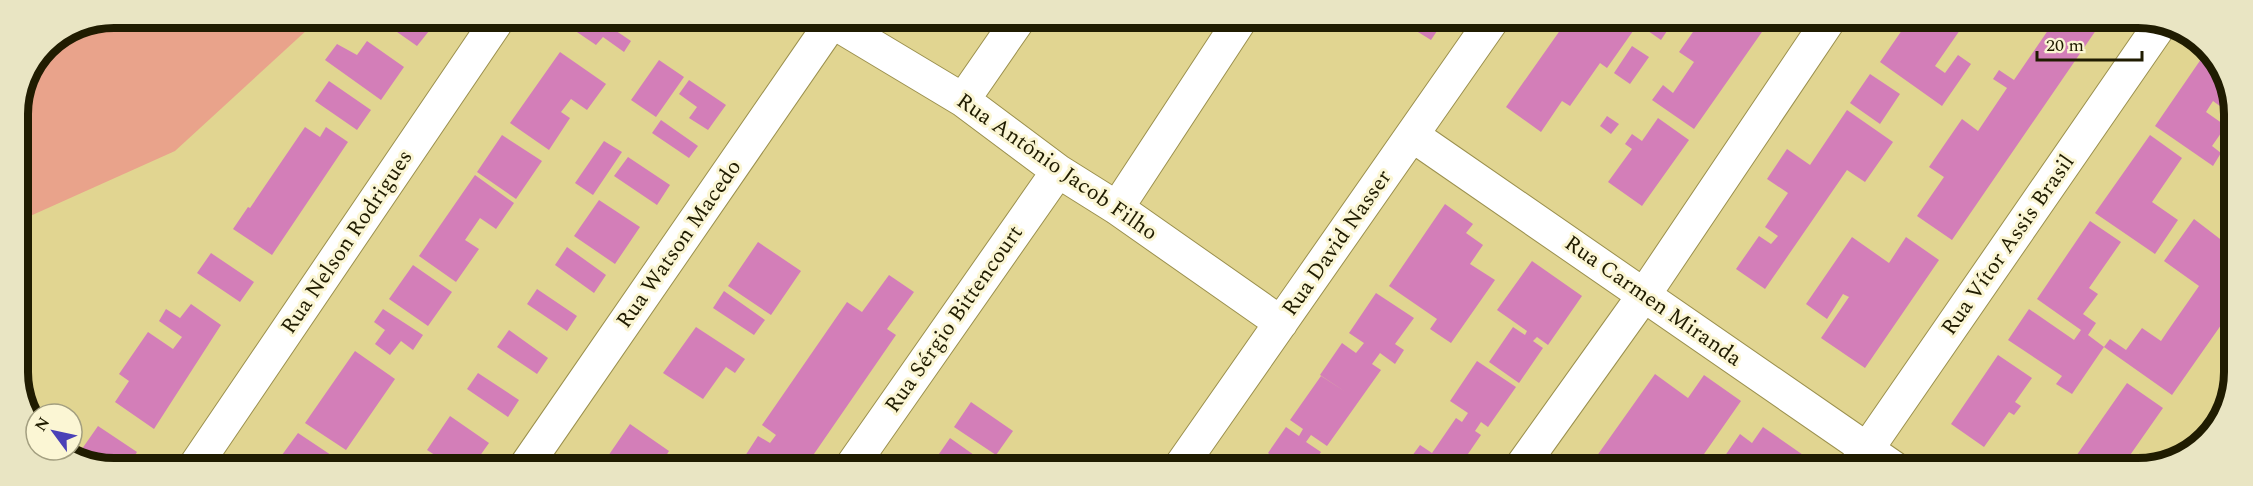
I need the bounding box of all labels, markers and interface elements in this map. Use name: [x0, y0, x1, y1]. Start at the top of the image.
scale bar: [2037, 24, 2142, 62]
text: 20 m: [2046, 32, 2084, 59]
street label: Rua Antônio Jacob Filho: [950, 85, 1164, 249]
street label: Rua Nelson Rodrigues: [273, 143, 421, 341]
street label: Rua Vítor Assis Brasil: [1933, 148, 2083, 342]
street label: Rua Watson Macedo: [608, 153, 750, 335]
street label: Rua David Nasser: [1274, 163, 1400, 323]
street label: Rua Sérgio Bittencourt: [877, 218, 1031, 420]
street label: Rua Carmen Miranda: [1558, 227, 1749, 375]
north arrow: [24, 402, 84, 462]
text: N: [29, 412, 56, 436]

